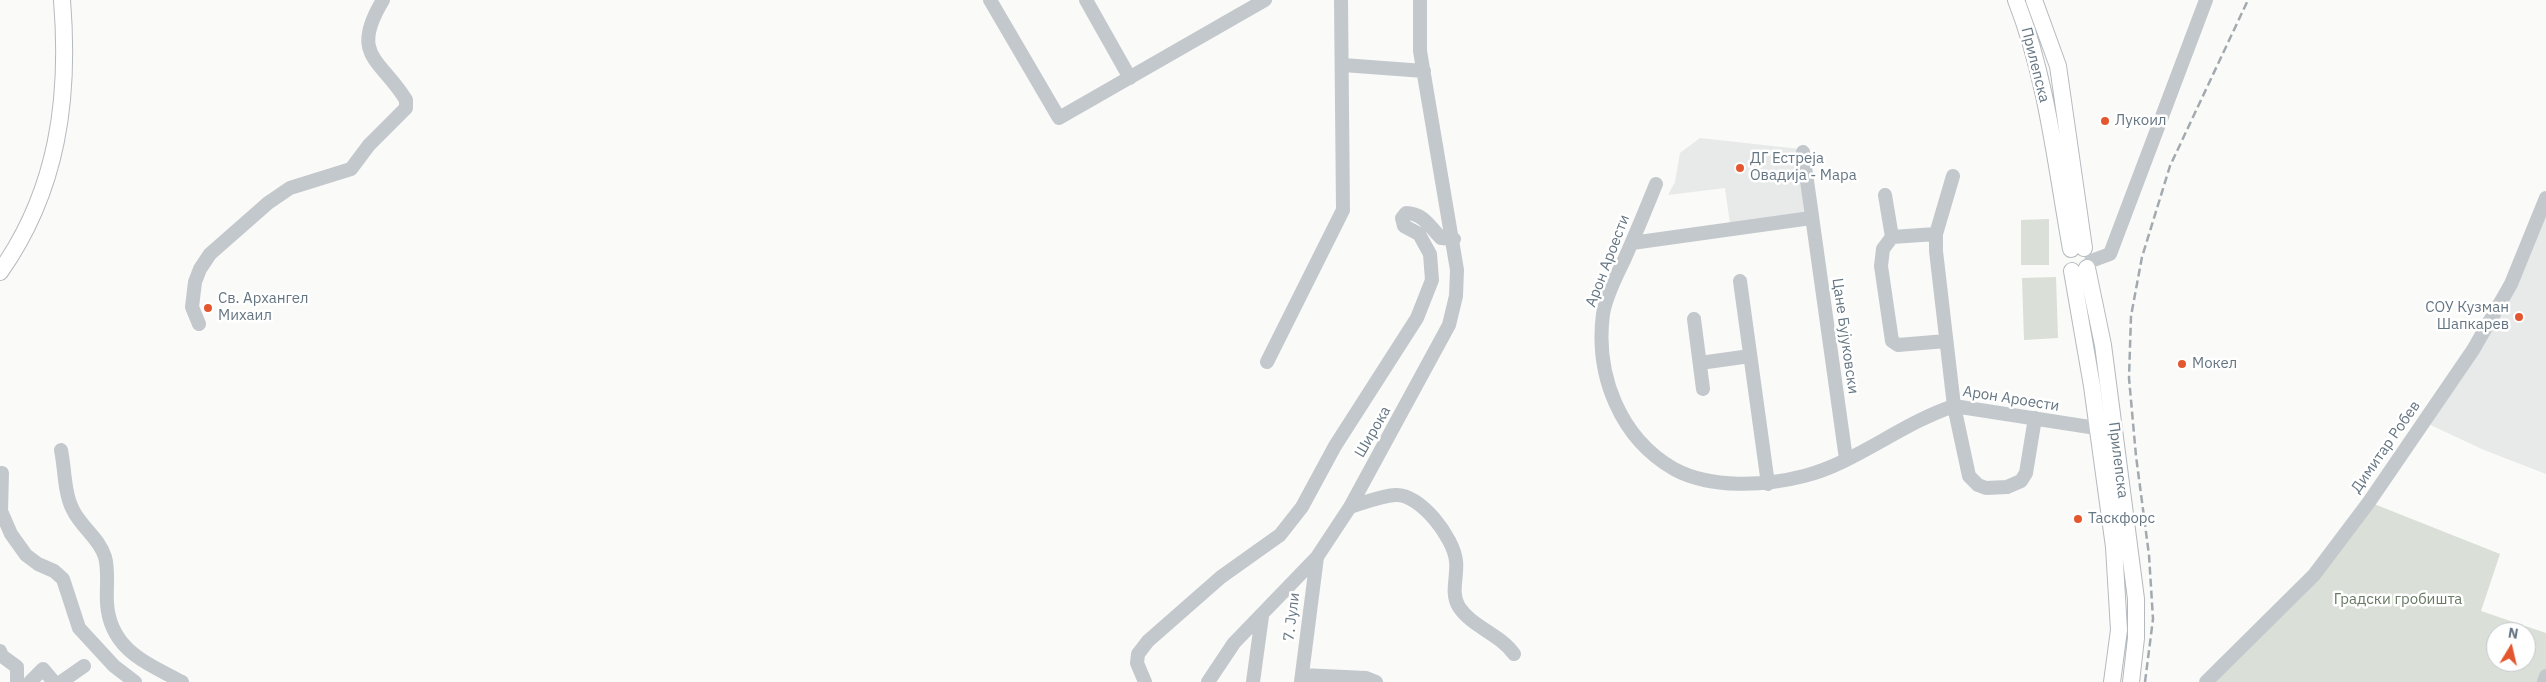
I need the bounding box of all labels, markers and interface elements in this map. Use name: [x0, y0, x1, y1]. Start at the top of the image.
street label: Прилепска: [2017, 26, 2053, 104]
place label: Лукоил: [2115, 112, 2166, 130]
marker: Лукоил: [2099, 115, 2111, 127]
place label: ДГ Естреја Овадија - Мара: [1750, 150, 1857, 185]
marker: ДГ Естреја Овадија - Мара: [1734, 162, 1746, 174]
street label: Арон Ароести: [1582, 212, 1634, 310]
street label: Цане Бујуковски: [1828, 277, 1862, 395]
place label: Св. Архангел Михаил: [218, 290, 308, 325]
place label: СОУ Кузман Шапкарев: [2425, 299, 2509, 334]
marker: Св. Архангел Михаил: [202, 302, 214, 314]
marker: СОУ Кузман Шапкарев: [2513, 311, 2525, 323]
place label: Мокел: [2192, 355, 2237, 373]
marker: Мокел: [2176, 358, 2188, 370]
street label: Арон Ароести: [1961, 382, 2061, 416]
street label: Димитар Робев: [2348, 397, 2424, 497]
street label: Широка: [1351, 403, 1395, 461]
street label: Прилепска: [2104, 421, 2132, 499]
place label: Таскфорс: [2088, 510, 2155, 528]
marker: Таскфорс: [2072, 513, 2084, 525]
park label: Градски гробишта: [2334, 591, 2462, 609]
street label: 7. Јули: [1280, 592, 1304, 642]
north arrow: [2486, 622, 2536, 672]
text: N: [2507, 623, 2520, 643]

